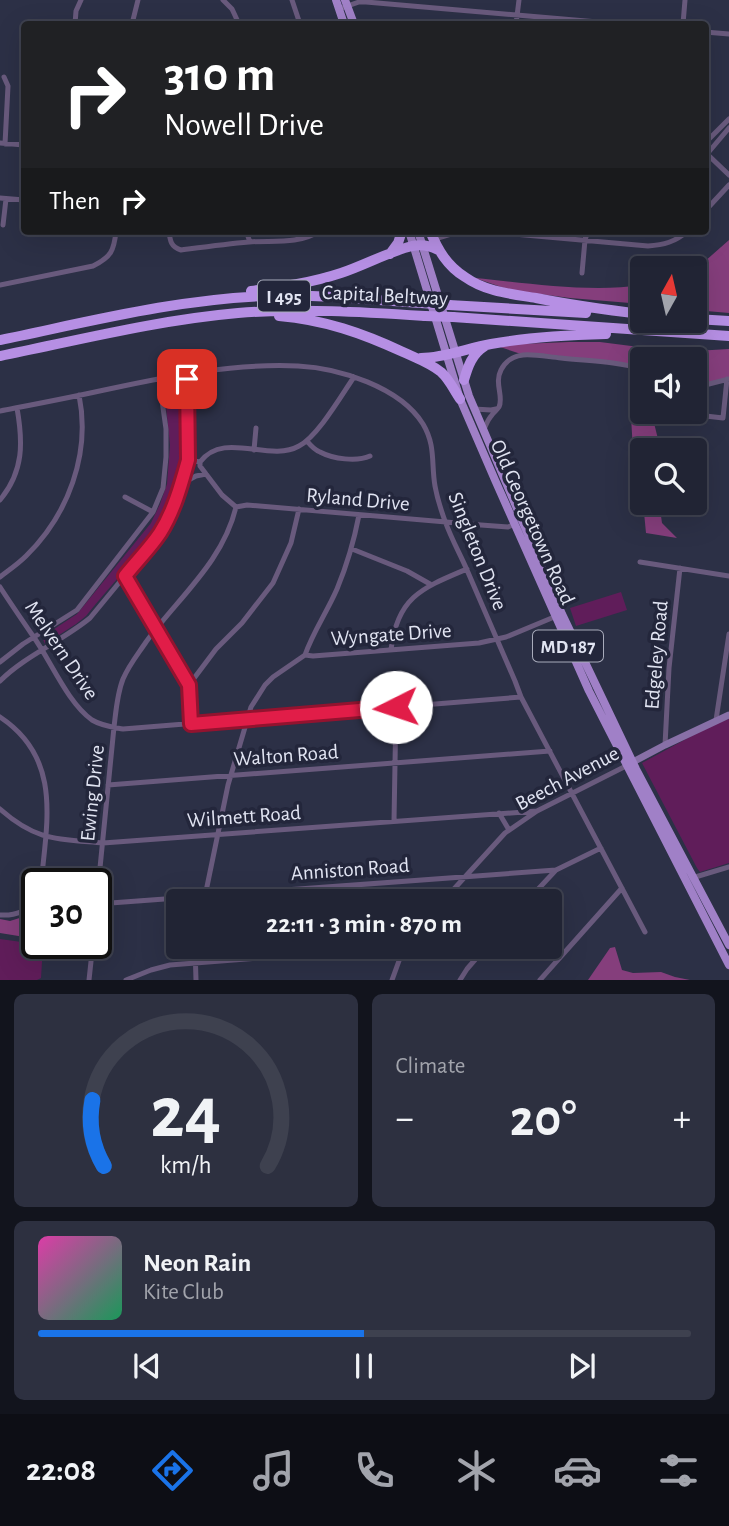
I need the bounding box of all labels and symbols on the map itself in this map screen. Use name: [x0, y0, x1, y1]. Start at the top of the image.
north arrow: [630, 256, 707, 332]
road number: I 495: [258, 280, 310, 312]
street label: Capital Beltway: [321, 282, 449, 309]
pin: [157, 349, 217, 409]
street label: Old Georgetown Road: [487, 437, 578, 608]
street label: Ryland Drive: [305, 485, 411, 514]
street label: Singleton Drive: [444, 489, 511, 613]
street label: Melvern Drive: [21, 597, 102, 703]
street label: Edgeley Road: [641, 600, 672, 710]
street label: Wyngate Drive: [330, 620, 452, 649]
road number: MD 187: [533, 631, 603, 662]
position arrow: [359, 670, 433, 744]
street label: Walton Road: [233, 741, 339, 770]
street label: Beech Avenue: [512, 742, 623, 815]
street label: Ewing Drive: [77, 744, 108, 842]
street label: Wilmett Road: [186, 802, 302, 831]
street label: Anniston Road: [290, 855, 410, 884]
speed limit sign: 30: [21, 868, 112, 959]

